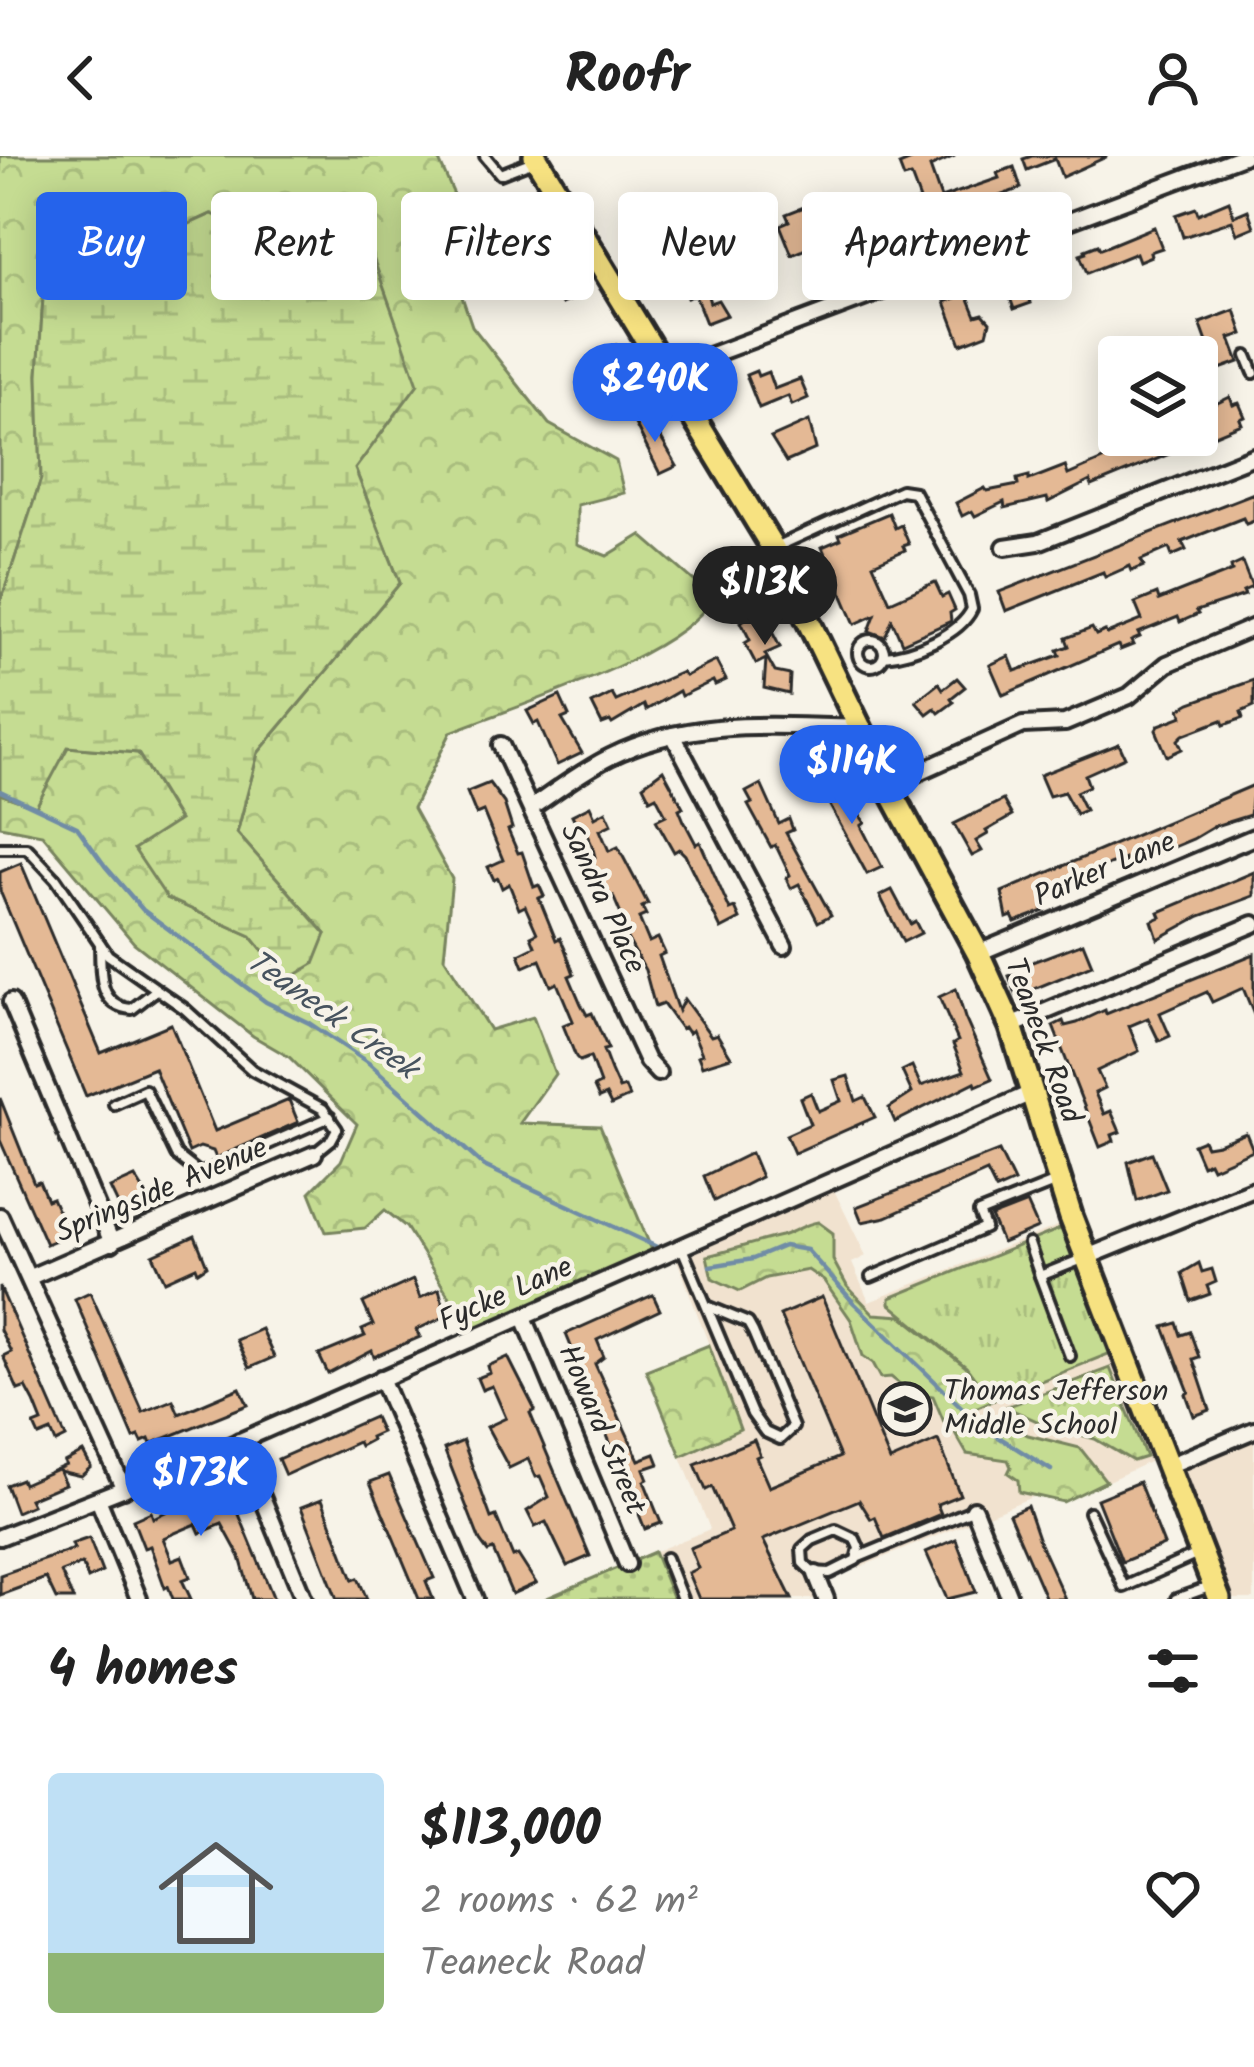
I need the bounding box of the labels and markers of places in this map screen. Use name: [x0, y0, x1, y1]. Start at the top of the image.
pin: $240K: [571, 343, 739, 445]
pin: $113K: [681, 546, 849, 648]
pin: $114K: [768, 725, 936, 827]
place label: Thomas Jefferson Middle School: [944, 1368, 1168, 1450]
school or university icon: Thomas Jefferson Middle School: [877, 1381, 933, 1437]
pin: $173K: [117, 1437, 285, 1539]

